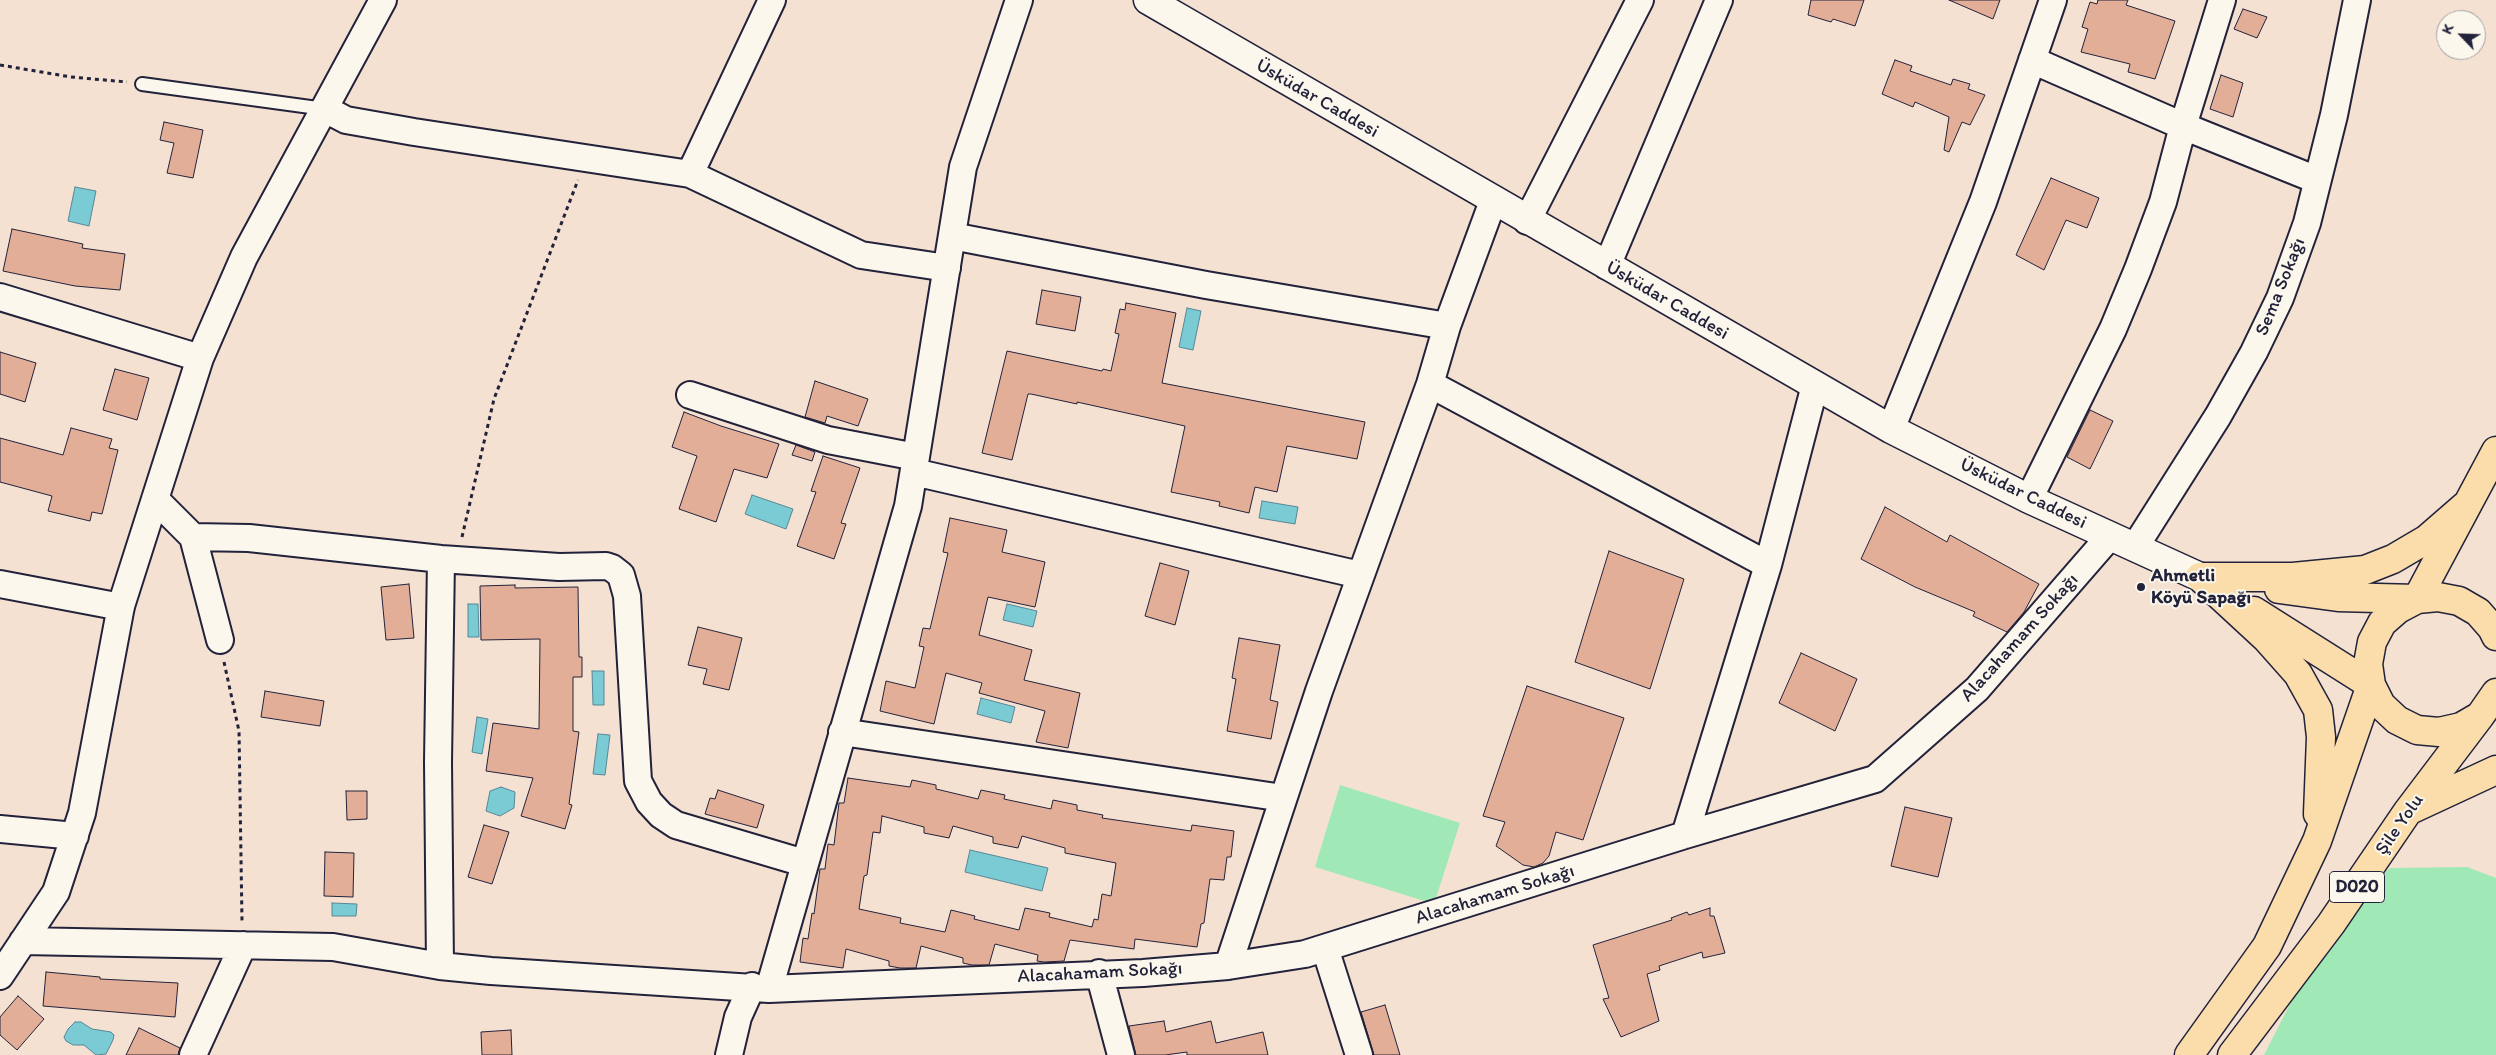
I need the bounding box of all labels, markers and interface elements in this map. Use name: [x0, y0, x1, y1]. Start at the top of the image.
north arrow: [2436, 10, 2486, 60]
text: K: [2438, 22, 2457, 37]
street label: Üsküdar Caddesi: [1251, 55, 1383, 143]
street label: Sema Sokağı: [2251, 235, 2311, 339]
street label: Üsküdar Caddesi: [1601, 257, 1733, 345]
street label: Üsküdar Caddesi: [1956, 453, 2090, 535]
place label: Ahmetli Köyü Sapağı: [2151, 565, 2251, 609]
street label: Alacahamam Sokağı: [1956, 569, 2084, 707]
marker: Ahmetli Köyü Sapağı: [2135, 581, 2147, 593]
street label: Şile Yolu: [2371, 790, 2429, 860]
street label: Alacahamam Sokağı: [1413, 860, 1577, 930]
road number: D020: [2330, 872, 2384, 902]
street label: Alacahamam Sokağı: [1017, 957, 1183, 989]

